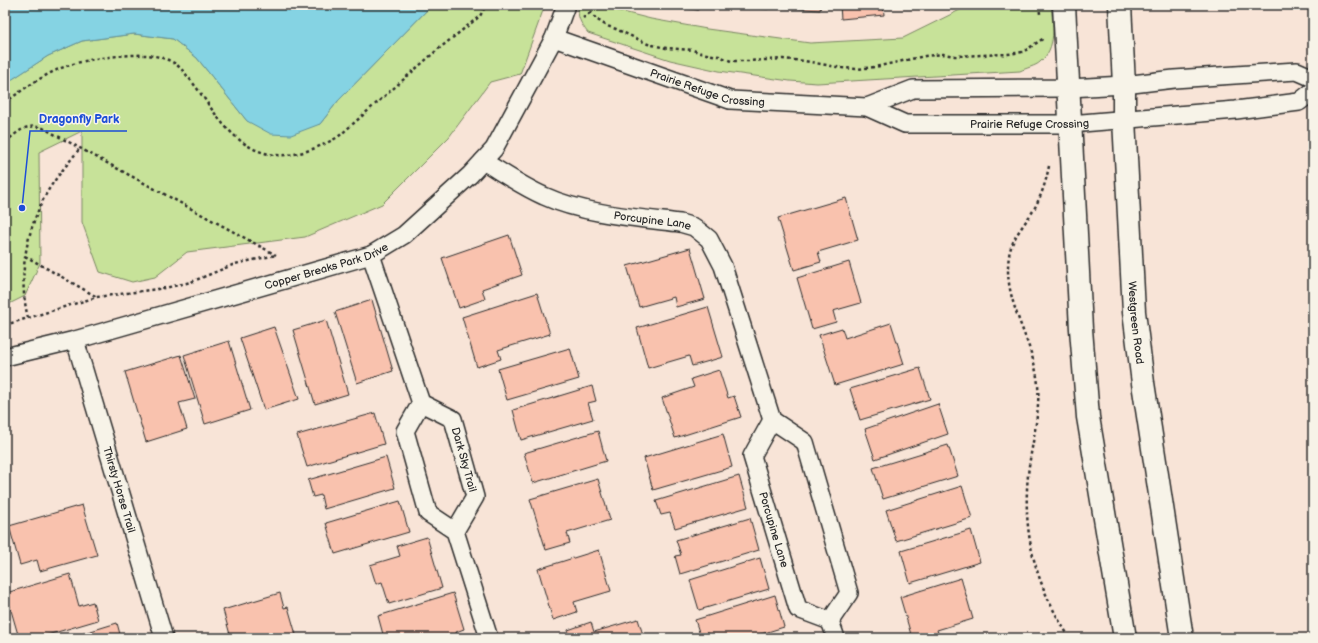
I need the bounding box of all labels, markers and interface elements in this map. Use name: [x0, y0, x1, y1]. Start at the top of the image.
street label: Prairie Refuge Crossing: [648, 66, 765, 108]
callout: Dragonfly Park: [30, 107, 127, 131]
text: Dragonfly Park: [39, 112, 120, 127]
street label: Prairie Refuge Crossing: [970, 116, 1090, 131]
street label: Porcupine Lane: [613, 208, 693, 233]
street label: Copper Breaks Park Drive: [263, 240, 391, 292]
street label: Westgreen Road: [1126, 281, 1147, 365]
street label: Dark Sky Trail: [449, 426, 480, 493]
street label: Thirsty Horse Trail: [101, 445, 139, 534]
street label: Porcupine Lane: [757, 490, 792, 569]

